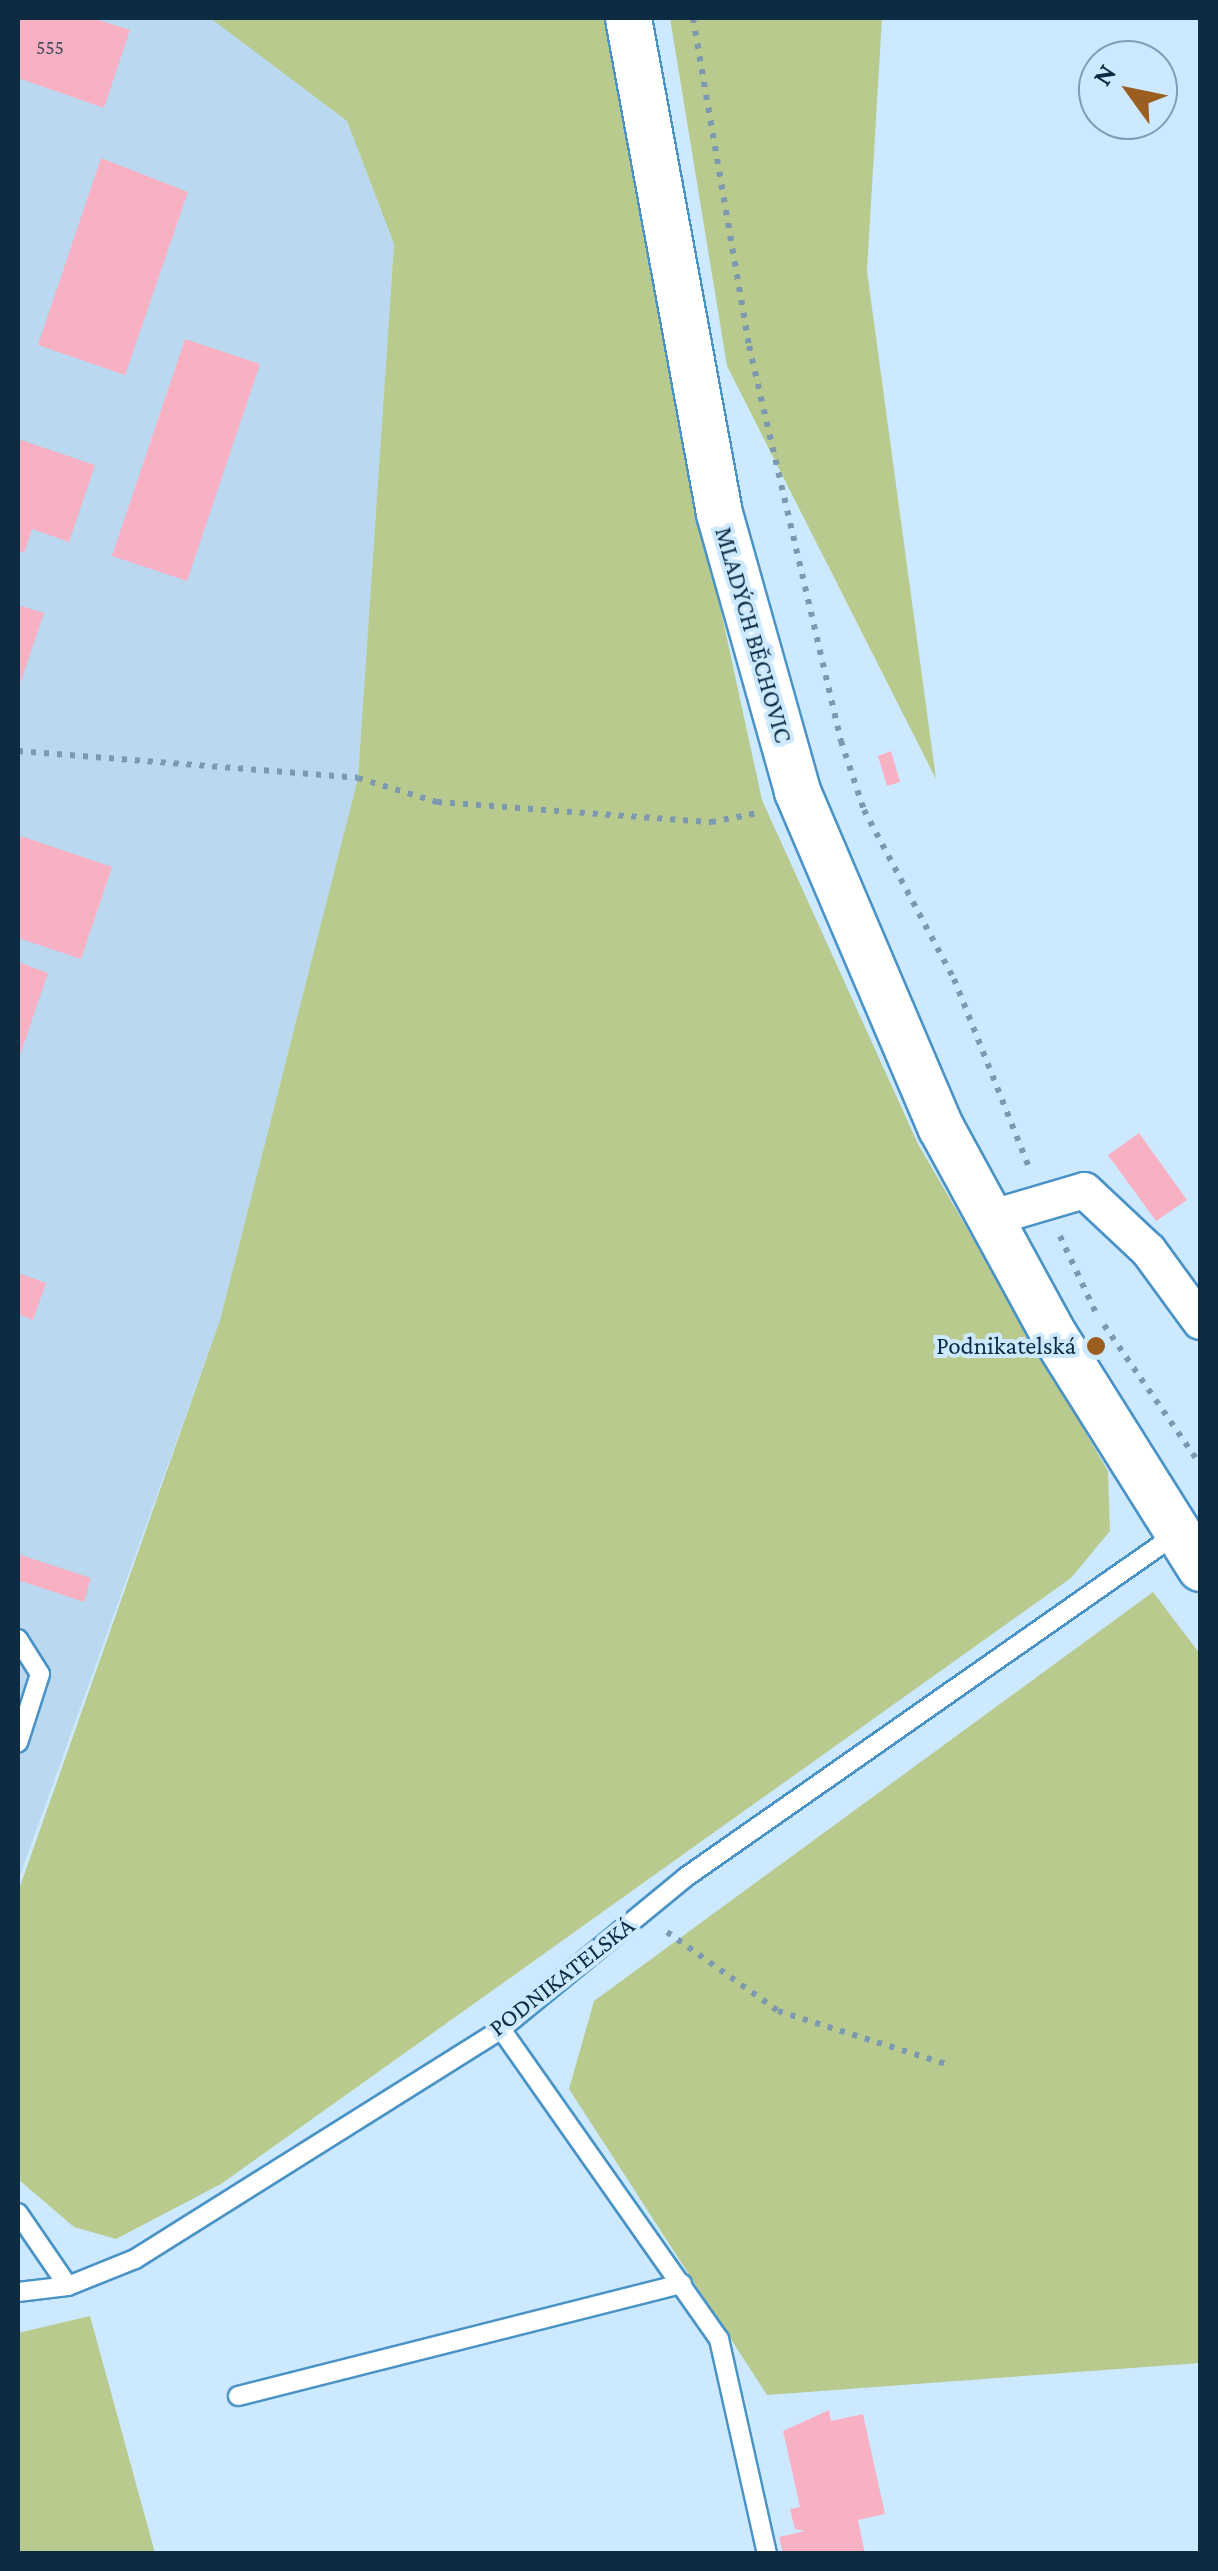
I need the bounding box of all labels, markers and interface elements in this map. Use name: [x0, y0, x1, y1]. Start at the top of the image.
house number: 555: [36, 35, 64, 59]
north arrow: [1078, 40, 1178, 140]
text: N: [1086, 58, 1122, 91]
street label: MLADÝCH BĚCHOVIC: [708, 524, 798, 746]
place label: Podnikatelská: [936, 1331, 1076, 1361]
marker: Podnikatelská: [1085, 1335, 1107, 1357]
street label: PODNIKATELSKÁ: [483, 1911, 641, 2043]

